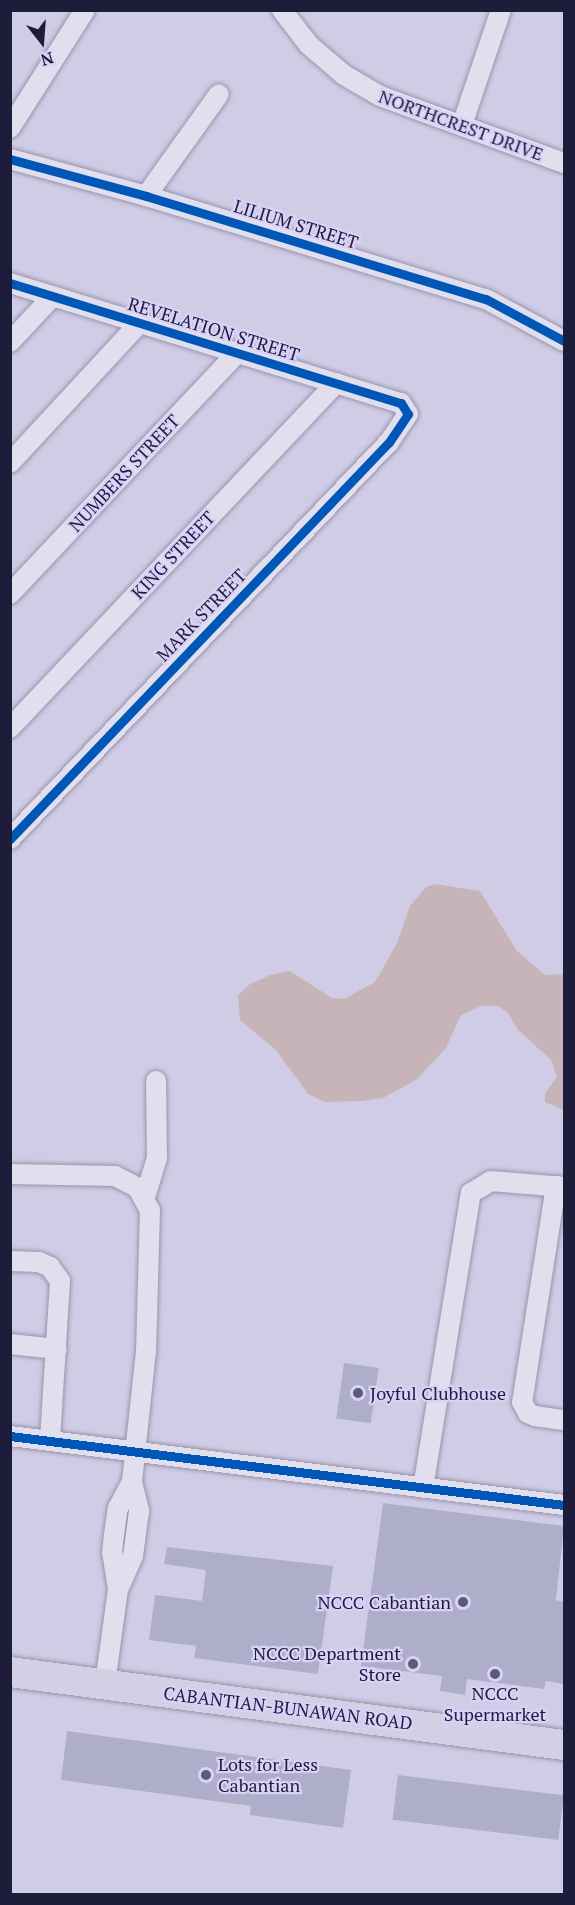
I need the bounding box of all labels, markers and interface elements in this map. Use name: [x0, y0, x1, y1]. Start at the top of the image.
north arrow: [12, 12, 72, 72]
text: N: [38, 47, 56, 72]
street label: NORTHCREST DRIVE: [376, 85, 546, 165]
street label: LILIUM STREET: [231, 195, 361, 253]
street label: REVELATION STREET: [126, 293, 302, 365]
street label: NUMBERS STREET: [64, 410, 184, 536]
street label: KING STREET: [127, 507, 219, 603]
street label: MARK STREET: [152, 564, 250, 666]
place label: Joyful Clubhouse: [370, 1382, 506, 1404]
marker: Joyful Clubhouse: [351, 1386, 365, 1400]
place label: NCCC Cabantian: [317, 1591, 451, 1613]
marker: NCCC Cabantian: [456, 1595, 470, 1609]
place label: NCCC Department Store: [253, 1643, 401, 1686]
marker: NCCC Department Store: [406, 1657, 420, 1671]
marker: NCCC Supermarket: [488, 1667, 502, 1681]
street label: CABANTIAN-BUNAWAN ROAD: [162, 1682, 414, 1734]
place label: NCCC Supermarket: [444, 1683, 546, 1726]
place label: Lots for Less Cabantian: [218, 1754, 318, 1796]
marker: Lots for Less Cabantian: [199, 1768, 213, 1782]

